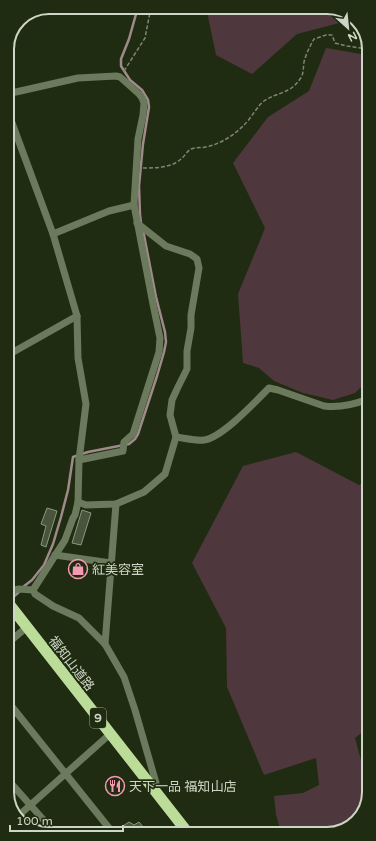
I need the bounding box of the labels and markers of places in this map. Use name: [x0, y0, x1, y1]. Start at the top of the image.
shop icon: 紅美容室: [67, 558, 89, 580]
place label: 紅美容室: [92, 562, 144, 578]
restaurant icon: 天下一品 福知山店: [104, 775, 126, 797]
place label: 天下一品 福知山店: [129, 779, 236, 795]

